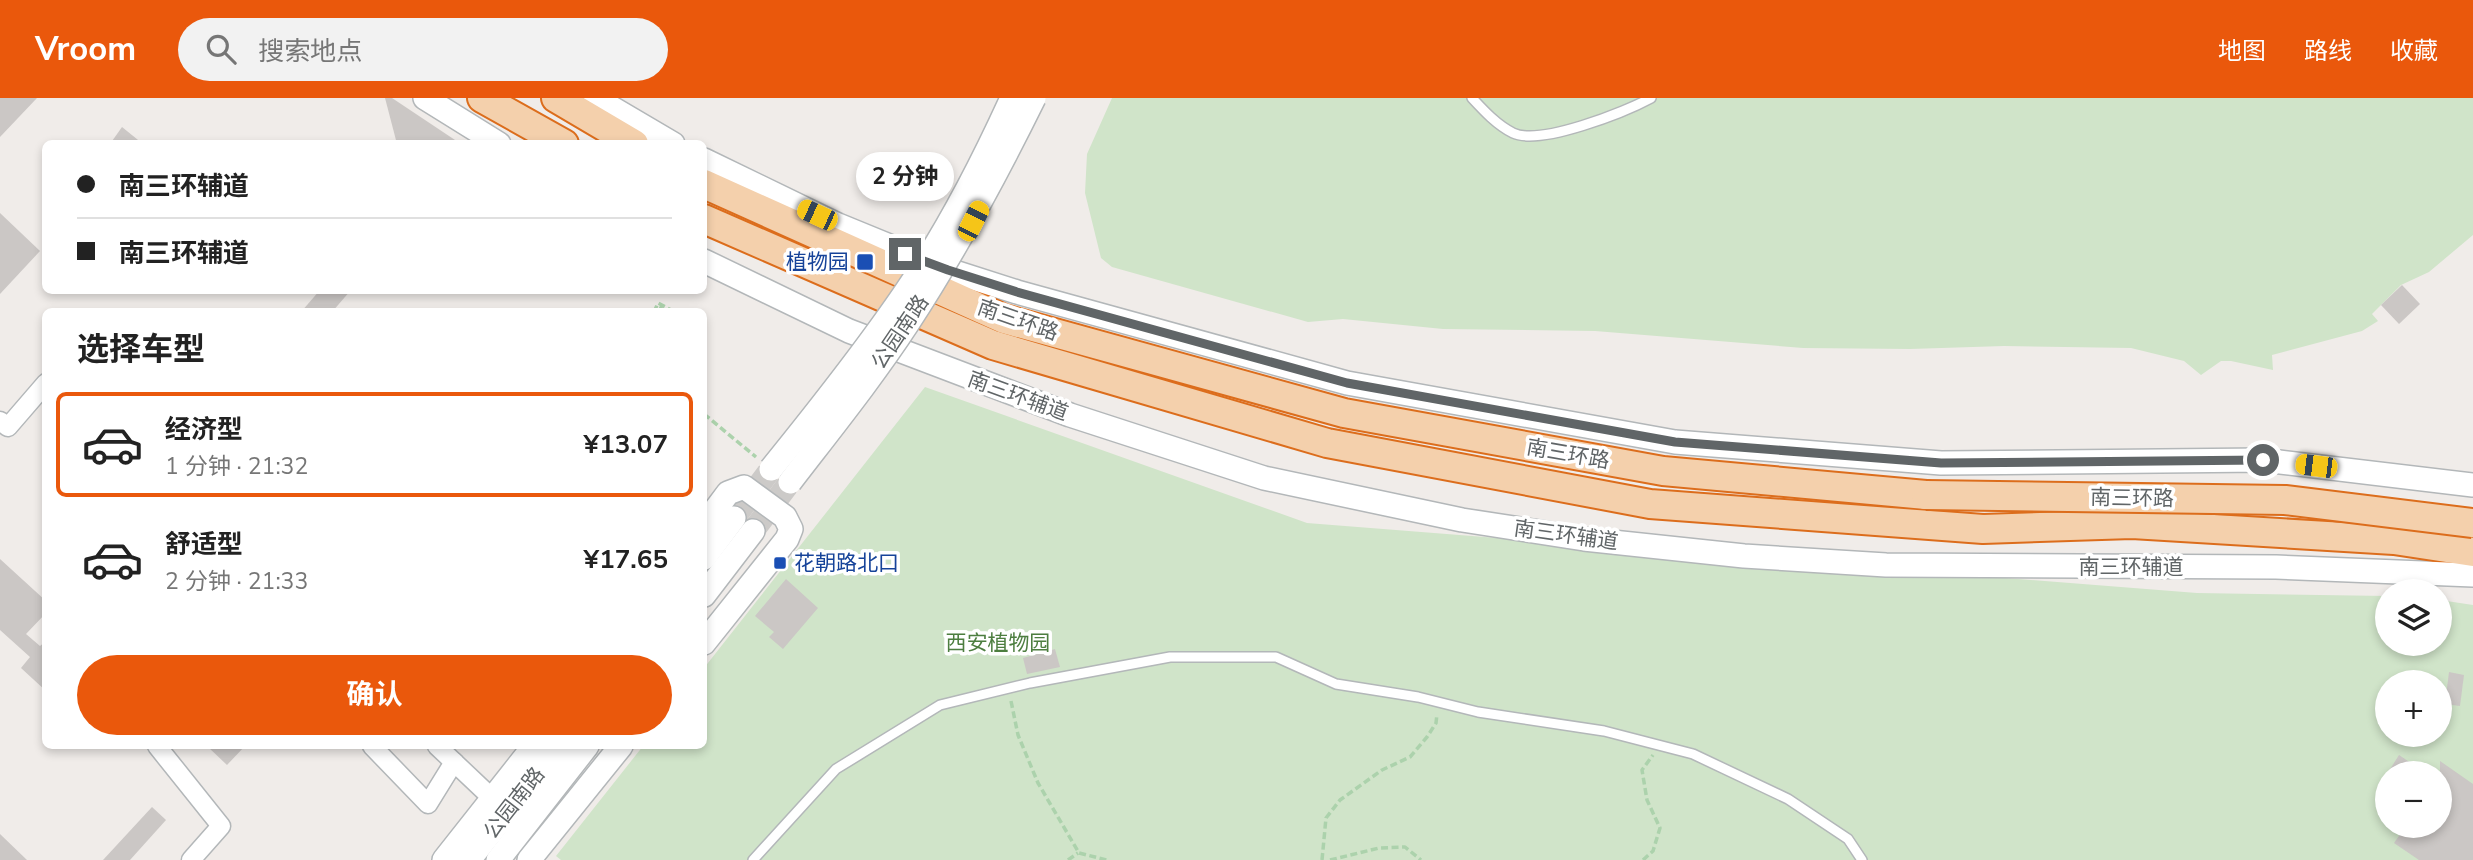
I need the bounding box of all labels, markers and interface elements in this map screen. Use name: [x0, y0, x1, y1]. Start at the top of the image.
search box: [178, 18, 668, 81]
text: Vroom: [35, 27, 136, 72]
icon: search: [202, 30, 240, 68]
text: 搜索地点: [258, 34, 362, 69]
text: 地图: [2218, 35, 2266, 67]
text: 路线: [2304, 35, 2352, 67]
text: 收藏: [2390, 35, 2438, 67]
callout: 2 分钟: [856, 152, 954, 202]
text: 2 分钟: [872, 161, 938, 192]
text: 南三环辅道: [119, 169, 249, 204]
car: [794, 197, 841, 233]
car: [955, 198, 992, 244]
text: 南三环辅道: [119, 236, 249, 271]
route end: [889, 238, 921, 270]
place label: 植物园: [786, 248, 849, 276]
marker: 植物园: [855, 252, 875, 272]
street label: 公园南路: [865, 289, 935, 375]
street label: 南三环路: [974, 293, 1062, 347]
text: 选择车型: [77, 328, 205, 371]
street label: 南三环辅道: [964, 365, 1072, 427]
text: 经济型: [165, 412, 243, 447]
icon: car: [81, 413, 144, 476]
text: ¥13.07: [584, 427, 668, 462]
street label: 南三环路: [1524, 433, 1612, 475]
route start: [2247, 444, 2279, 476]
text: 1 分钟 · 21:32: [165, 451, 308, 482]
car: [2294, 453, 2339, 479]
street label: 南三环路: [2090, 483, 2174, 513]
street label: 南三环辅道: [1512, 514, 1620, 556]
text: 舒适型: [165, 527, 243, 562]
icon: car: [81, 528, 144, 591]
text: ¥17.65: [584, 542, 668, 577]
place label: 花朝路北口: [794, 549, 899, 577]
street label: 南三环辅道: [2079, 553, 2184, 581]
marker: 花朝路北口: [772, 555, 788, 571]
text: 2 分钟 · 21:33: [165, 566, 308, 597]
map controls: [2375, 579, 2452, 838]
button: layers: [2375, 579, 2452, 656]
park label: 西安植物园: [946, 629, 1051, 657]
button: 确认: [77, 655, 672, 735]
button: +: [2375, 670, 2452, 747]
street label: 公园南路: [477, 761, 551, 845]
button: −: [2375, 761, 2452, 838]

